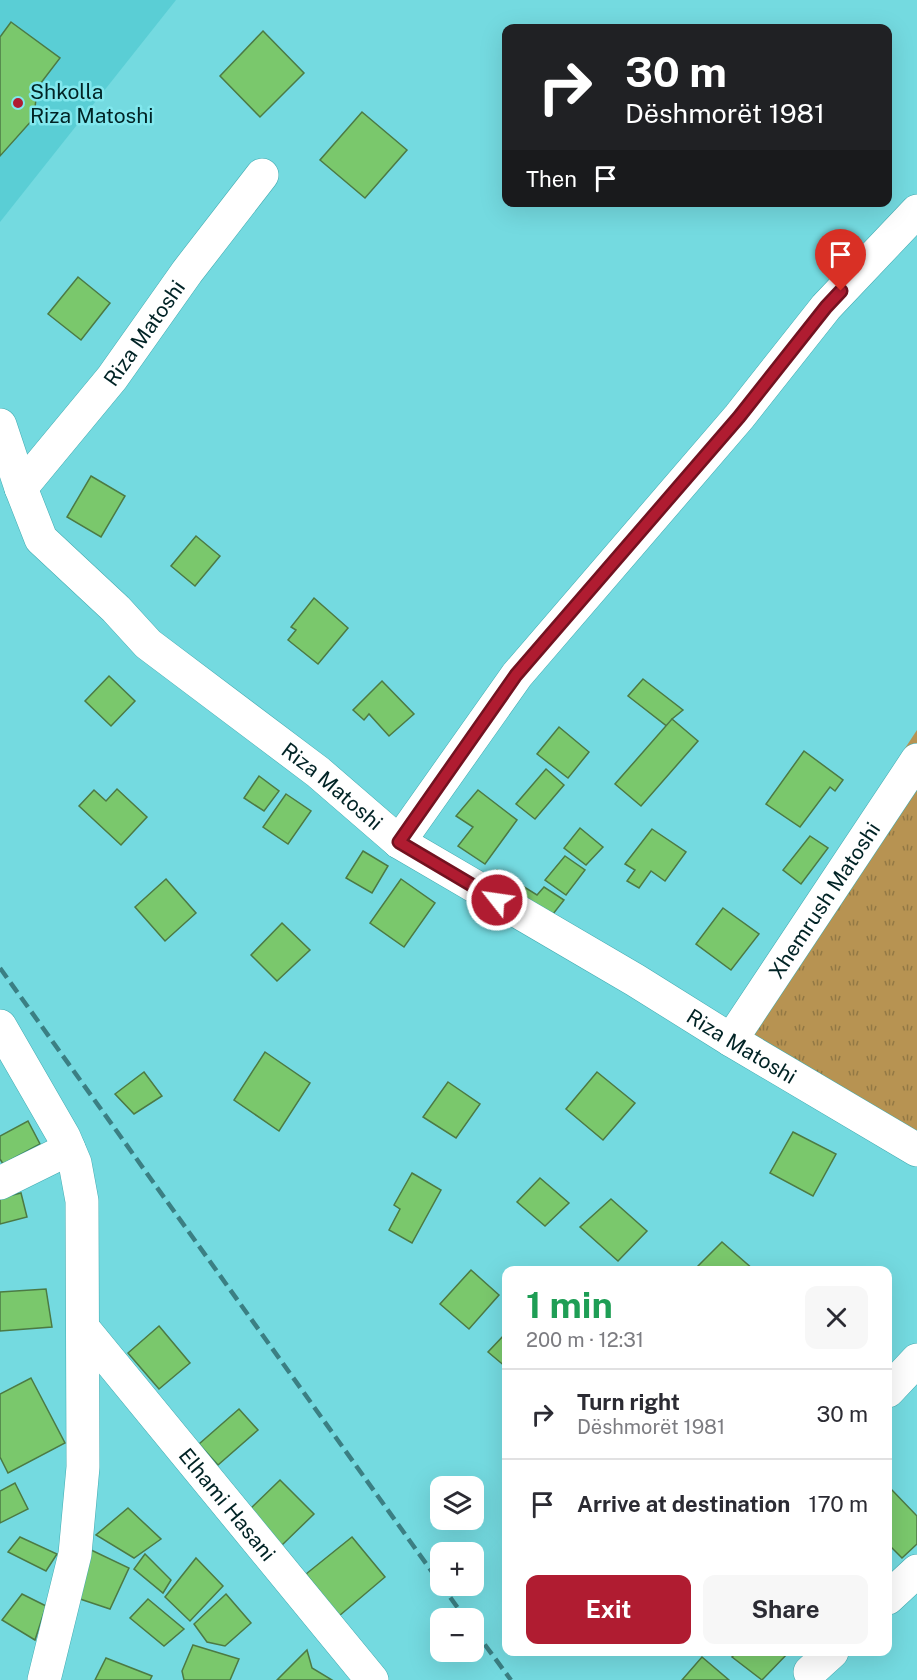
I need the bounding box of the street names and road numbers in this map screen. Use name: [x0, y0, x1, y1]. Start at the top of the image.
street label: Riza Matoshi: [98, 275, 190, 391]
street label: Riza Matoshi: [277, 737, 388, 835]
street label: Xhemrush Matoshi: [763, 817, 885, 983]
street label: Riza Matoshi: [682, 1003, 801, 1088]
street label: Elhami Hasani: [174, 1443, 281, 1566]

